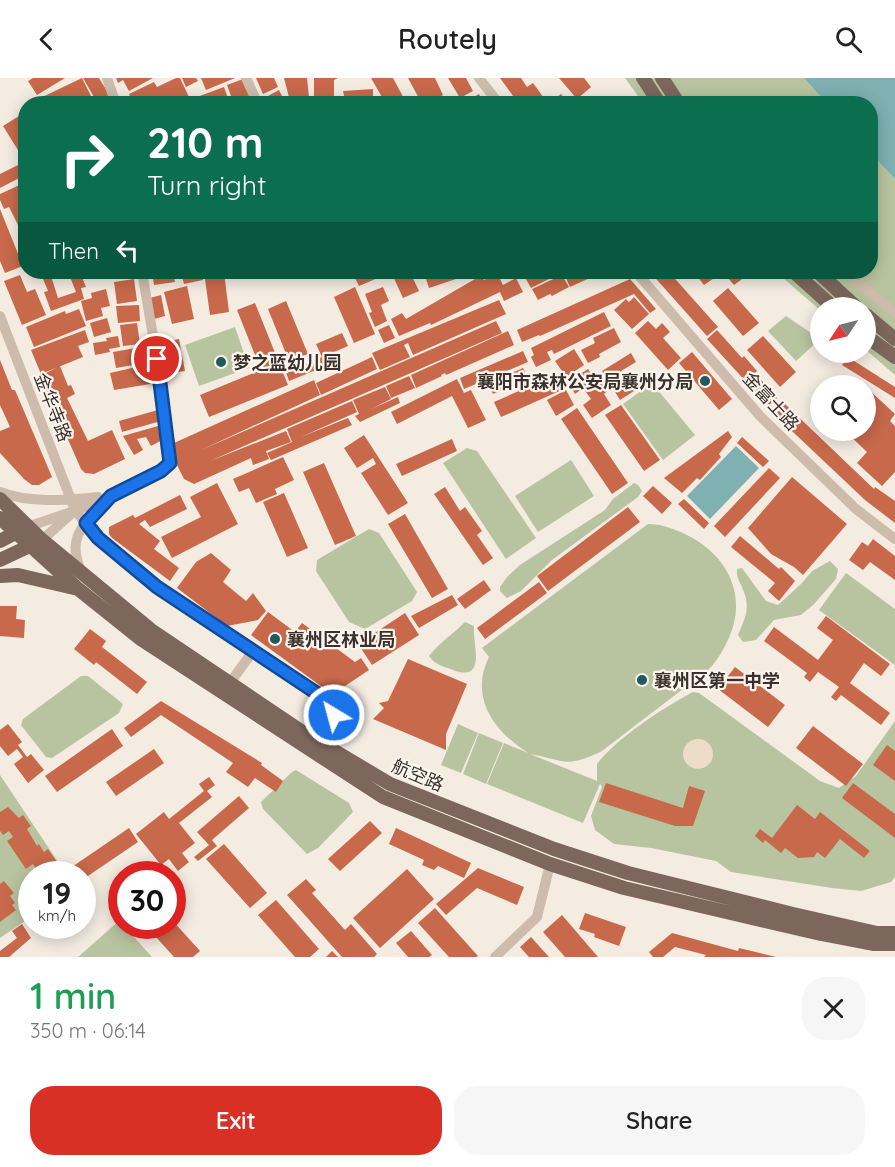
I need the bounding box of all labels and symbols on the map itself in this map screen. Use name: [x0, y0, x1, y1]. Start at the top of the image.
north arrow: [810, 297, 876, 363]
pin: [131, 333, 182, 384]
place label: 梦之蓝幼儿园: [233, 351, 341, 374]
marker: 梦之蓝幼儿园: [214, 355, 228, 369]
street label: 金富士路: [738, 367, 804, 435]
street label: 金华寺路: [29, 369, 77, 445]
place label: 襄阳市森林公安局襄州分局: [477, 370, 693, 393]
marker: 襄阳市森林公安局襄州分局: [698, 374, 712, 388]
place label: 襄州区林业局: [287, 628, 395, 651]
marker: 襄州区林业局: [268, 632, 282, 646]
place label: 襄州区第一中学: [654, 669, 780, 692]
marker: 襄州区第一中学: [635, 673, 649, 687]
position arrow: [302, 683, 366, 747]
street label: 航空路: [389, 754, 447, 796]
speed limit sign: 30: [108, 861, 186, 939]

